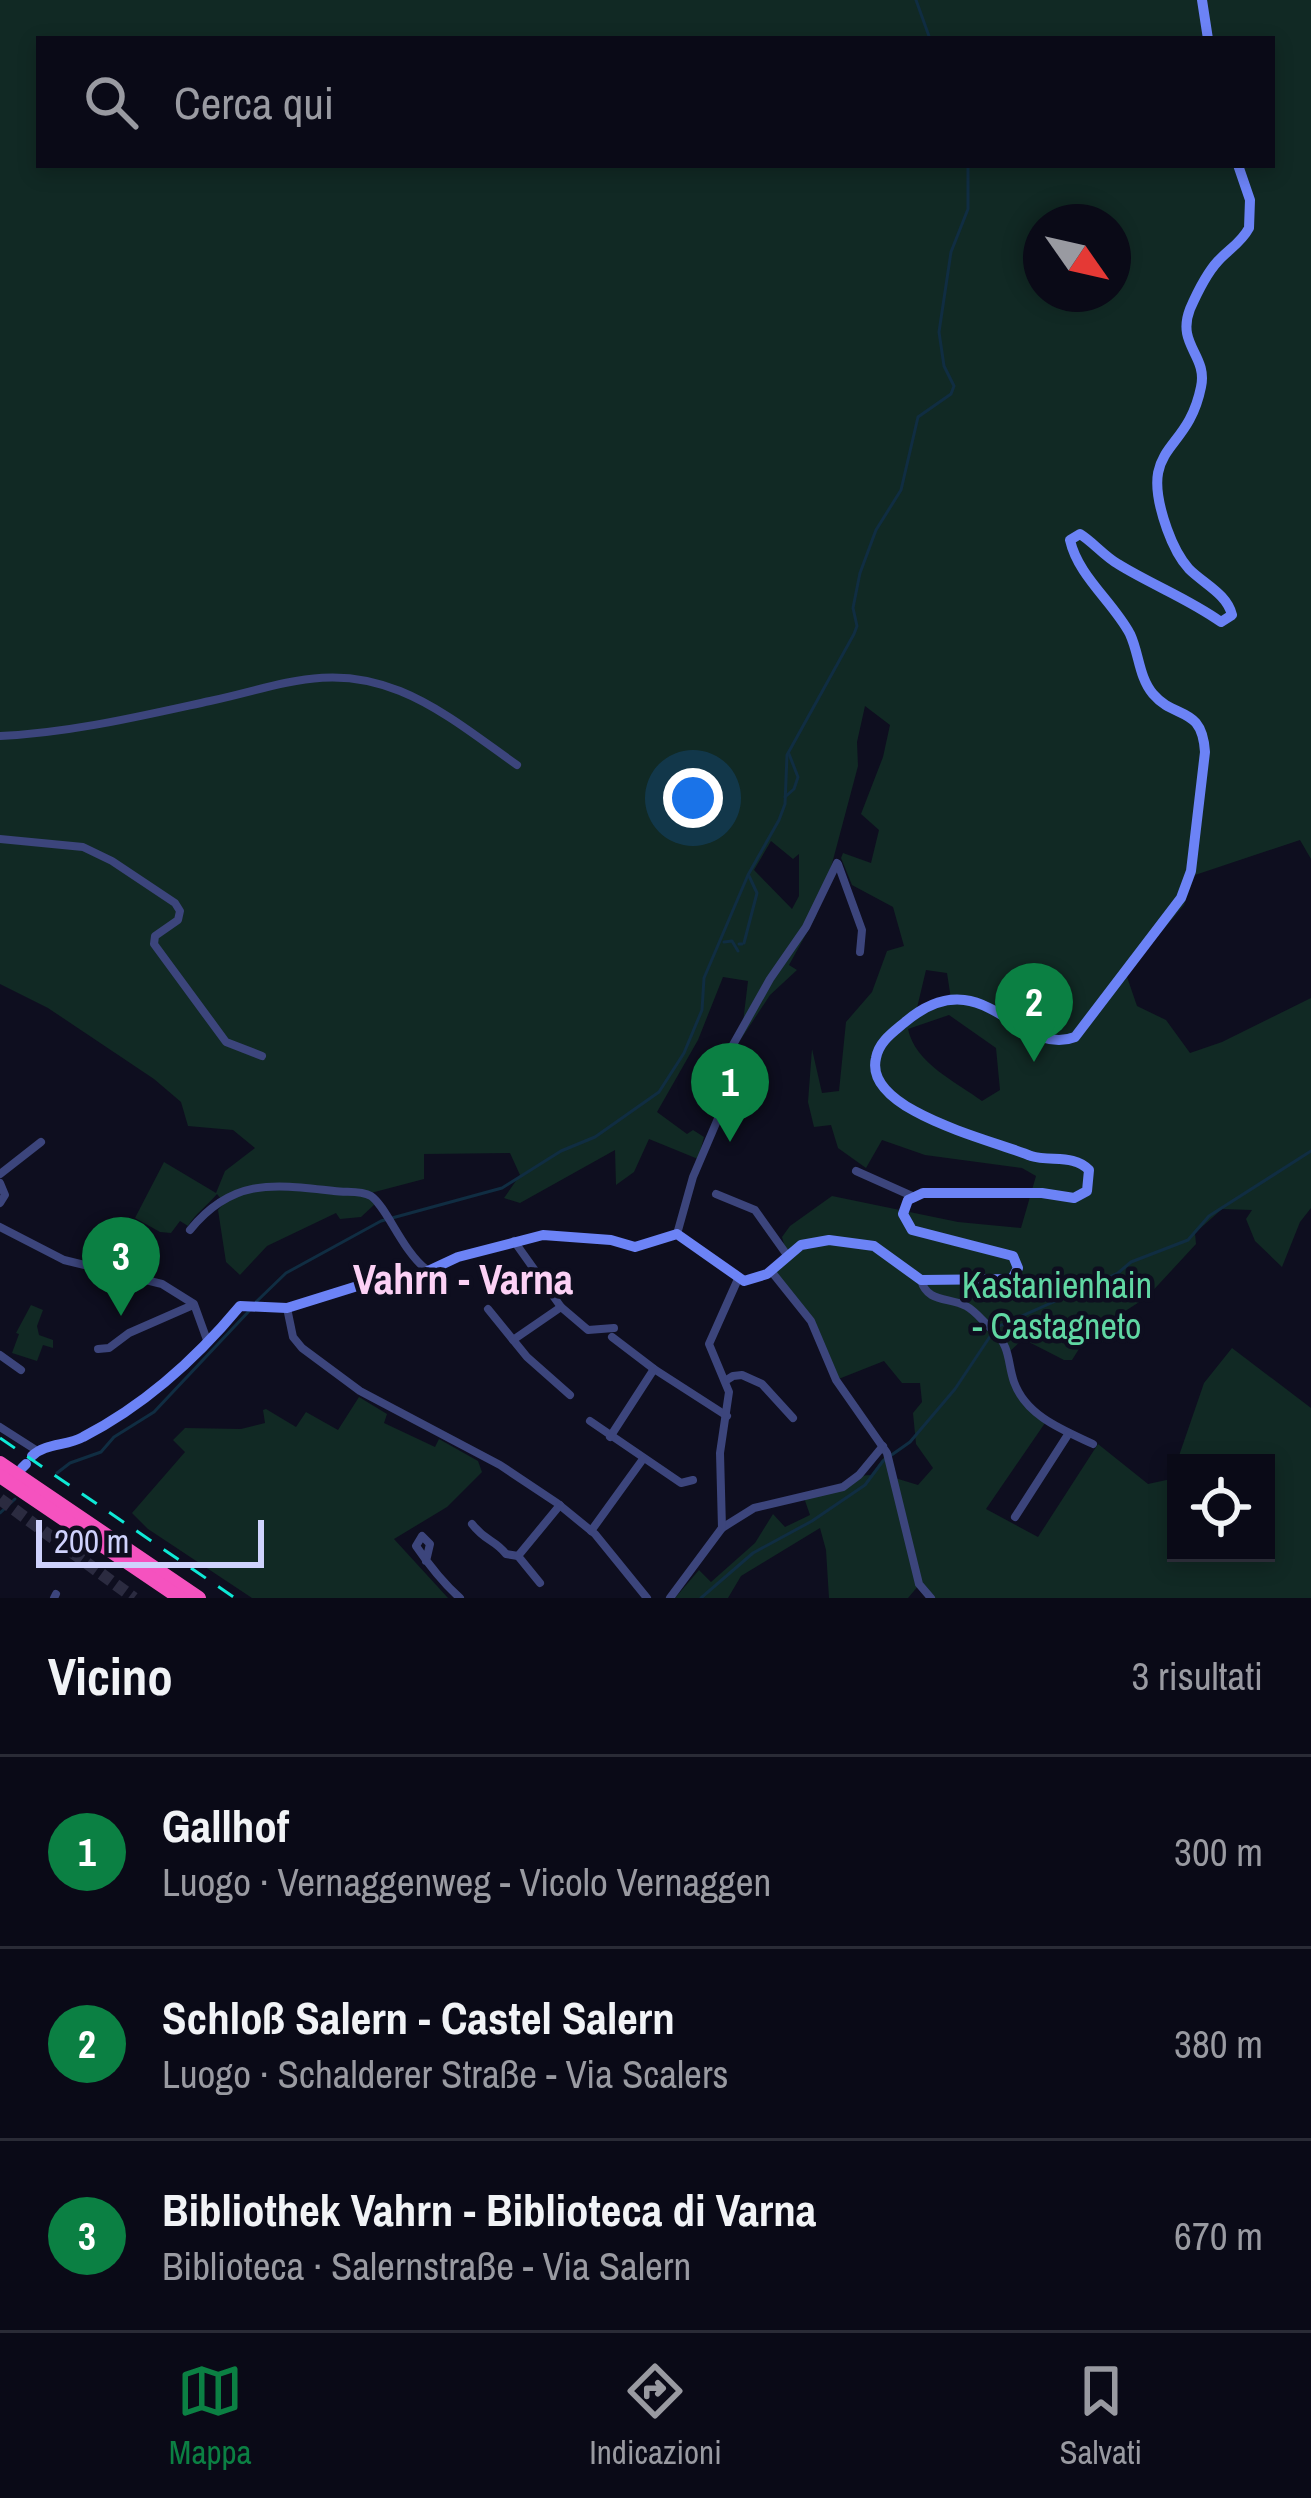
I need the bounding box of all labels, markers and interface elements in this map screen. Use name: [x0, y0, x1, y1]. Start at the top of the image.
search box: [36, 36, 1275, 168]
icon: search: [78, 69, 144, 135]
text: Cerca qui: [174, 72, 334, 133]
north arrow: [1023, 204, 1131, 312]
your location: [663, 768, 723, 828]
pin: 2: [995, 963, 1073, 1062]
pin: 1: [691, 1043, 769, 1142]
pin: 3: [82, 1217, 160, 1316]
district label: Vahrn - Varna: [353, 1251, 573, 1307]
park label: Kastanienhain - Castagneto: [962, 1261, 1152, 1350]
map controls: [1167, 1454, 1275, 1562]
button: locate: [1167, 1454, 1275, 1562]
scale bar: [36, 1514, 264, 1567]
text: 200 m: [54, 1519, 129, 1563]
text: Vicino: [48, 1642, 173, 1711]
text: 3 risultati: [1131, 1650, 1263, 1702]
text: Gallhof: [162, 1795, 289, 1856]
text: 1: [78, 1826, 96, 1878]
text: 300 m: [1174, 1826, 1263, 1878]
text: Luogo · Vernaggenweg - Vicolo Vernaggen: [162, 1856, 771, 1908]
text: Schloß Salern - Castel Salern: [162, 1987, 675, 2048]
text: 2: [78, 2018, 96, 2070]
text: 380 m: [1174, 2018, 1263, 2070]
text: Luogo · Schalderer Straße - Via Scalers: [162, 2048, 729, 2100]
text: Bibliothek Vahrn - Biblioteca di Varna: [162, 2179, 816, 2240]
text: 3: [78, 2210, 96, 2262]
text: 670 m: [1174, 2210, 1263, 2262]
text: Biblioteca · Salernstraße - Via Salern: [162, 2240, 691, 2292]
tab: Mappa: [169, 2358, 252, 2474]
tab: Indicazioni: [589, 2358, 722, 2474]
tab: Salvati: [1059, 2358, 1142, 2474]

